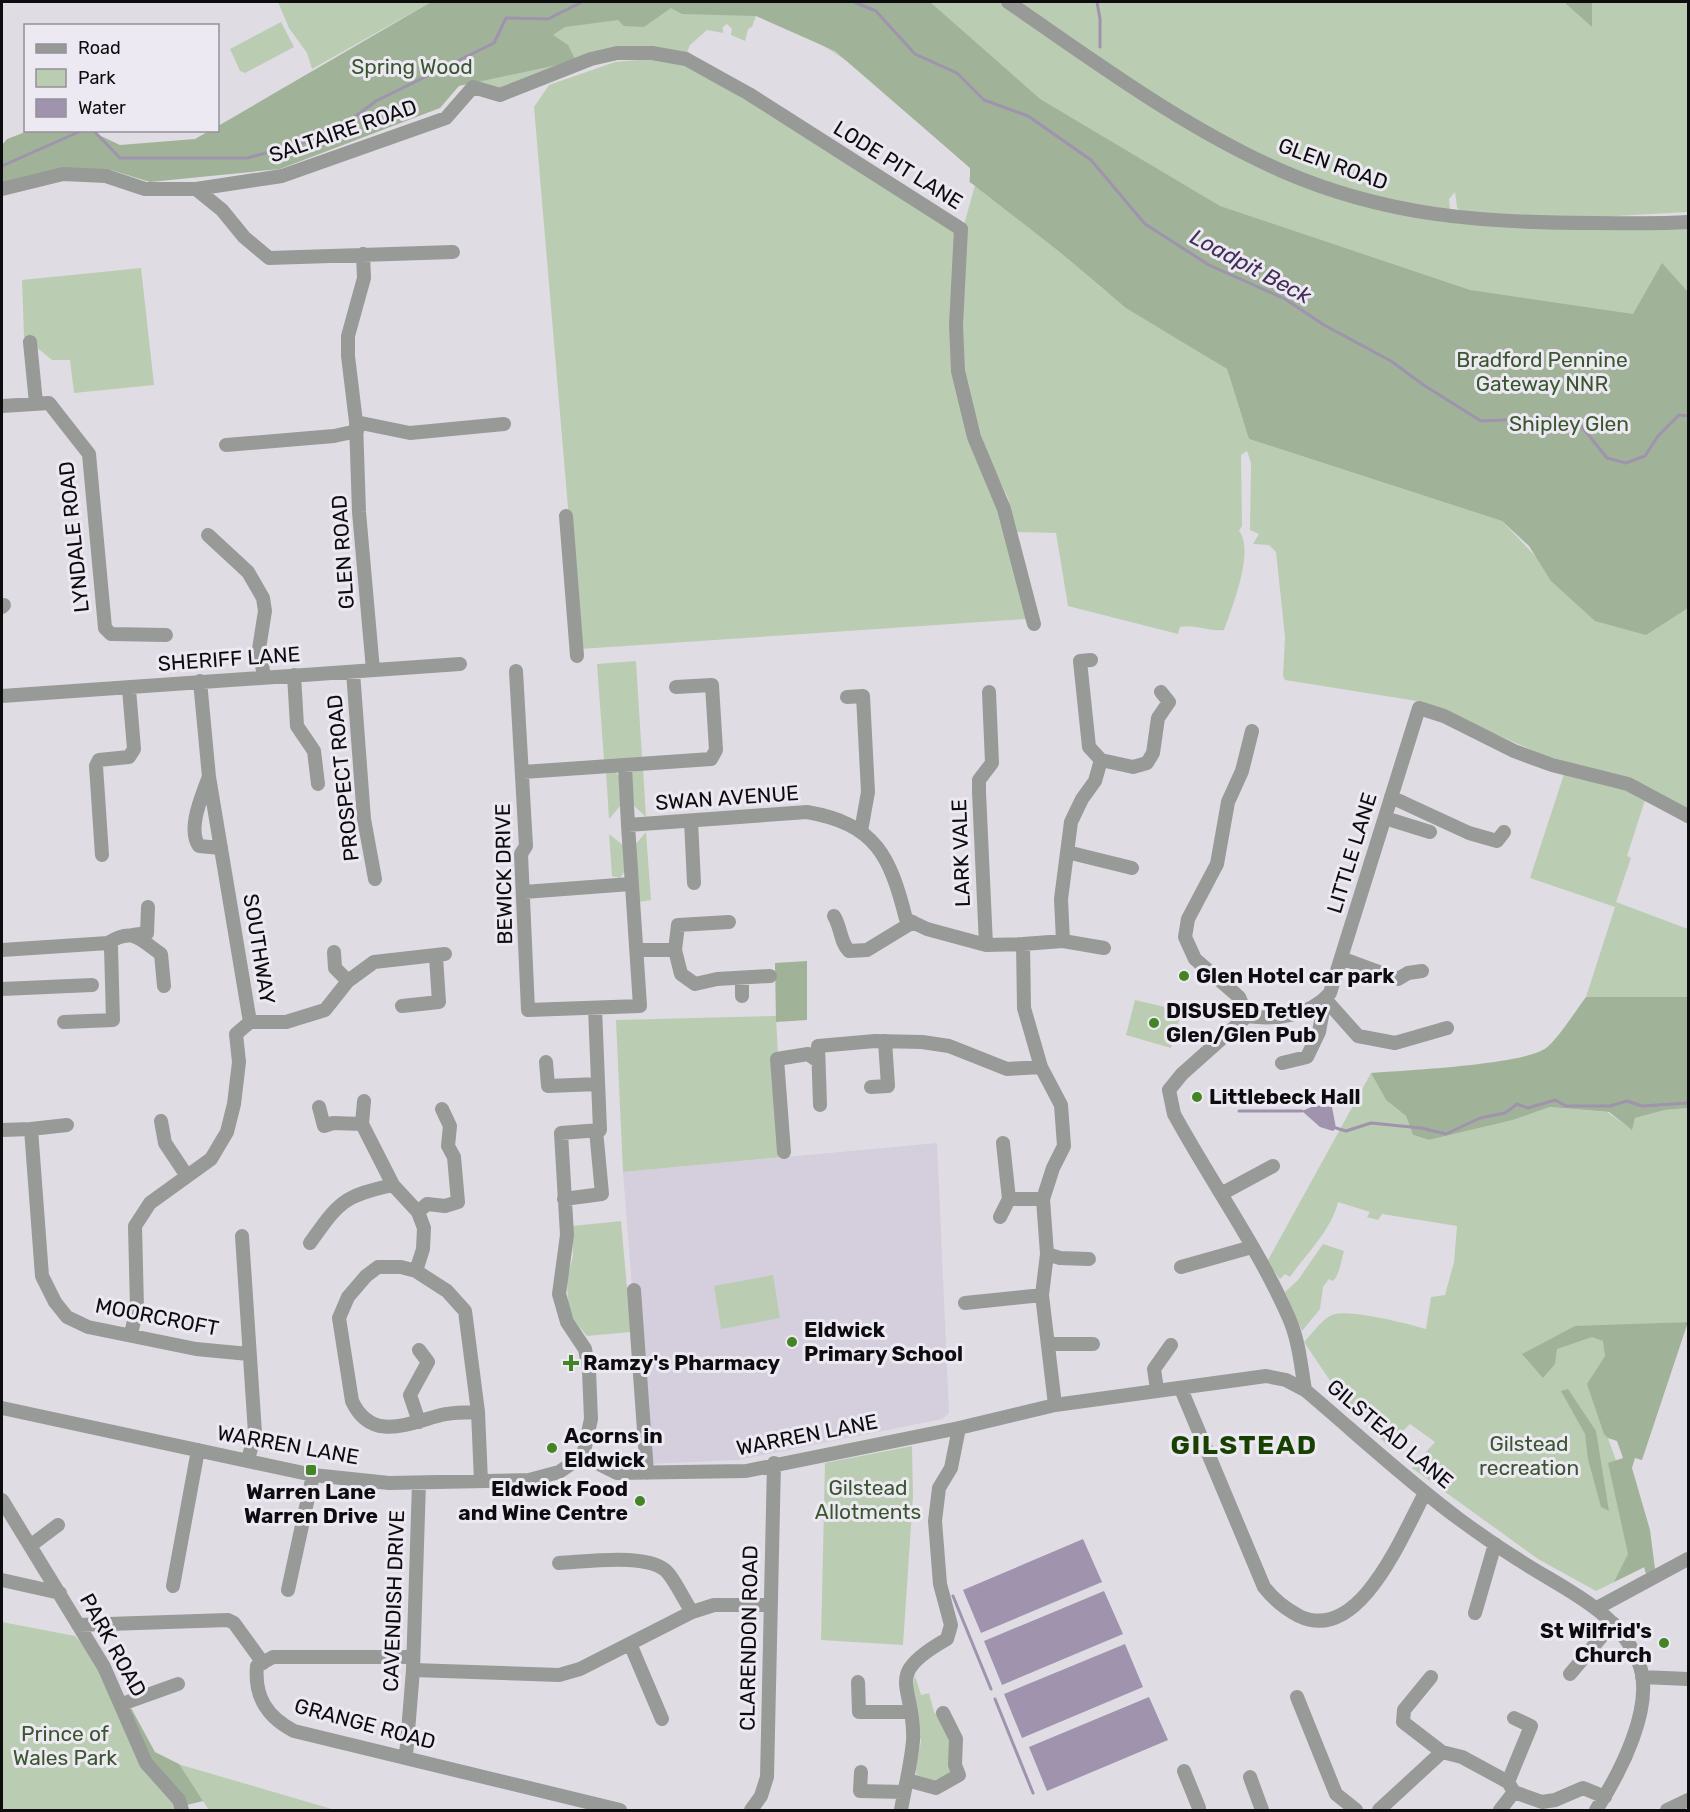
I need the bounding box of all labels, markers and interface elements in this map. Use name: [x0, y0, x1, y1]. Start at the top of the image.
legend: [24, 24, 219, 132]
text: Road: [78, 37, 121, 59]
park label: Spring Wood: [351, 54, 473, 79]
text: Park: [78, 67, 116, 89]
street label: SALTAIRE ROAD: [266, 94, 420, 167]
text: Water: [78, 97, 126, 119]
street label: LODE PIT LANE: [829, 115, 967, 214]
street label: GLEN ROAD: [1275, 132, 1391, 195]
water label: Loadpit Beck: [1186, 223, 1317, 310]
park label: Bradford Pennine Gateway NNR: [1456, 347, 1628, 396]
park label: Shipley Glen: [1509, 411, 1629, 436]
street label: LYNDALE ROAD: [53, 460, 94, 614]
street label: GLEN ROAD: [326, 494, 359, 610]
street label: SHERIFF LANE: [157, 641, 301, 676]
street label: PROSPECT ROAD: [321, 693, 364, 863]
street label: SWAN AVENUE: [654, 780, 800, 815]
street label: LITTLE LANE: [1321, 790, 1382, 916]
street label: LARK VALE: [946, 799, 975, 907]
street label: BEWICK DRIVE: [490, 803, 517, 945]
street label: SOUTHWAY: [238, 892, 281, 1006]
place label: Glen Hotel car park: [1196, 963, 1395, 988]
marker: Glen Hotel car park: [1177, 969, 1191, 983]
place label: DISUSED Tetley Glen/Glen Pub: [1166, 998, 1328, 1047]
marker: DISUSED Tetley Glen/Glen Pub: [1147, 1016, 1161, 1030]
place label: Littlebeck Hall: [1209, 1084, 1360, 1109]
marker: Littlebeck Hall: [1190, 1090, 1204, 1104]
street label: MOORCROFT: [93, 1292, 221, 1341]
place label: Eldwick Primary School: [804, 1317, 963, 1366]
marker: Eldwick Primary School: [785, 1335, 799, 1349]
place label: Ramzy's Pharmacy: [583, 1350, 780, 1375]
marker: Ramzy's Pharmacy: [564, 1356, 578, 1370]
street label: GILSTEAD LANE: [1322, 1374, 1458, 1494]
street label: WARREN LANE: [734, 1409, 880, 1460]
street label: WARREN LANE: [215, 1420, 361, 1469]
place label: Acorns in Eldwick: [564, 1423, 663, 1472]
district label: GILSTEAD: [1171, 1429, 1317, 1461]
park label: Gilstead recreation: [1479, 1431, 1579, 1480]
marker: Acorns in Eldwick: [545, 1441, 559, 1455]
marker: Warren Lane Warren Drive: [304, 1463, 318, 1477]
park label: Gilstead Allotments: [815, 1475, 921, 1524]
place label: Eldwick Food and Wine Centre: [458, 1476, 628, 1525]
place label: Warren Lane Warren Drive: [244, 1479, 378, 1528]
marker: Eldwick Food and Wine Centre: [633, 1494, 647, 1508]
street label: CAVENDISH DRIVE: [378, 1510, 409, 1692]
street label: CLARENDON ROAD: [734, 1545, 763, 1731]
street label: PARK ROAD: [75, 1589, 152, 1701]
place label: St Wilfrid's Church: [1540, 1618, 1652, 1667]
marker: St Wilfrid's Church: [1657, 1636, 1671, 1650]
street label: GRANGE ROAD: [292, 1693, 438, 1754]
park label: Prince of Wales Park: [13, 1721, 117, 1770]

